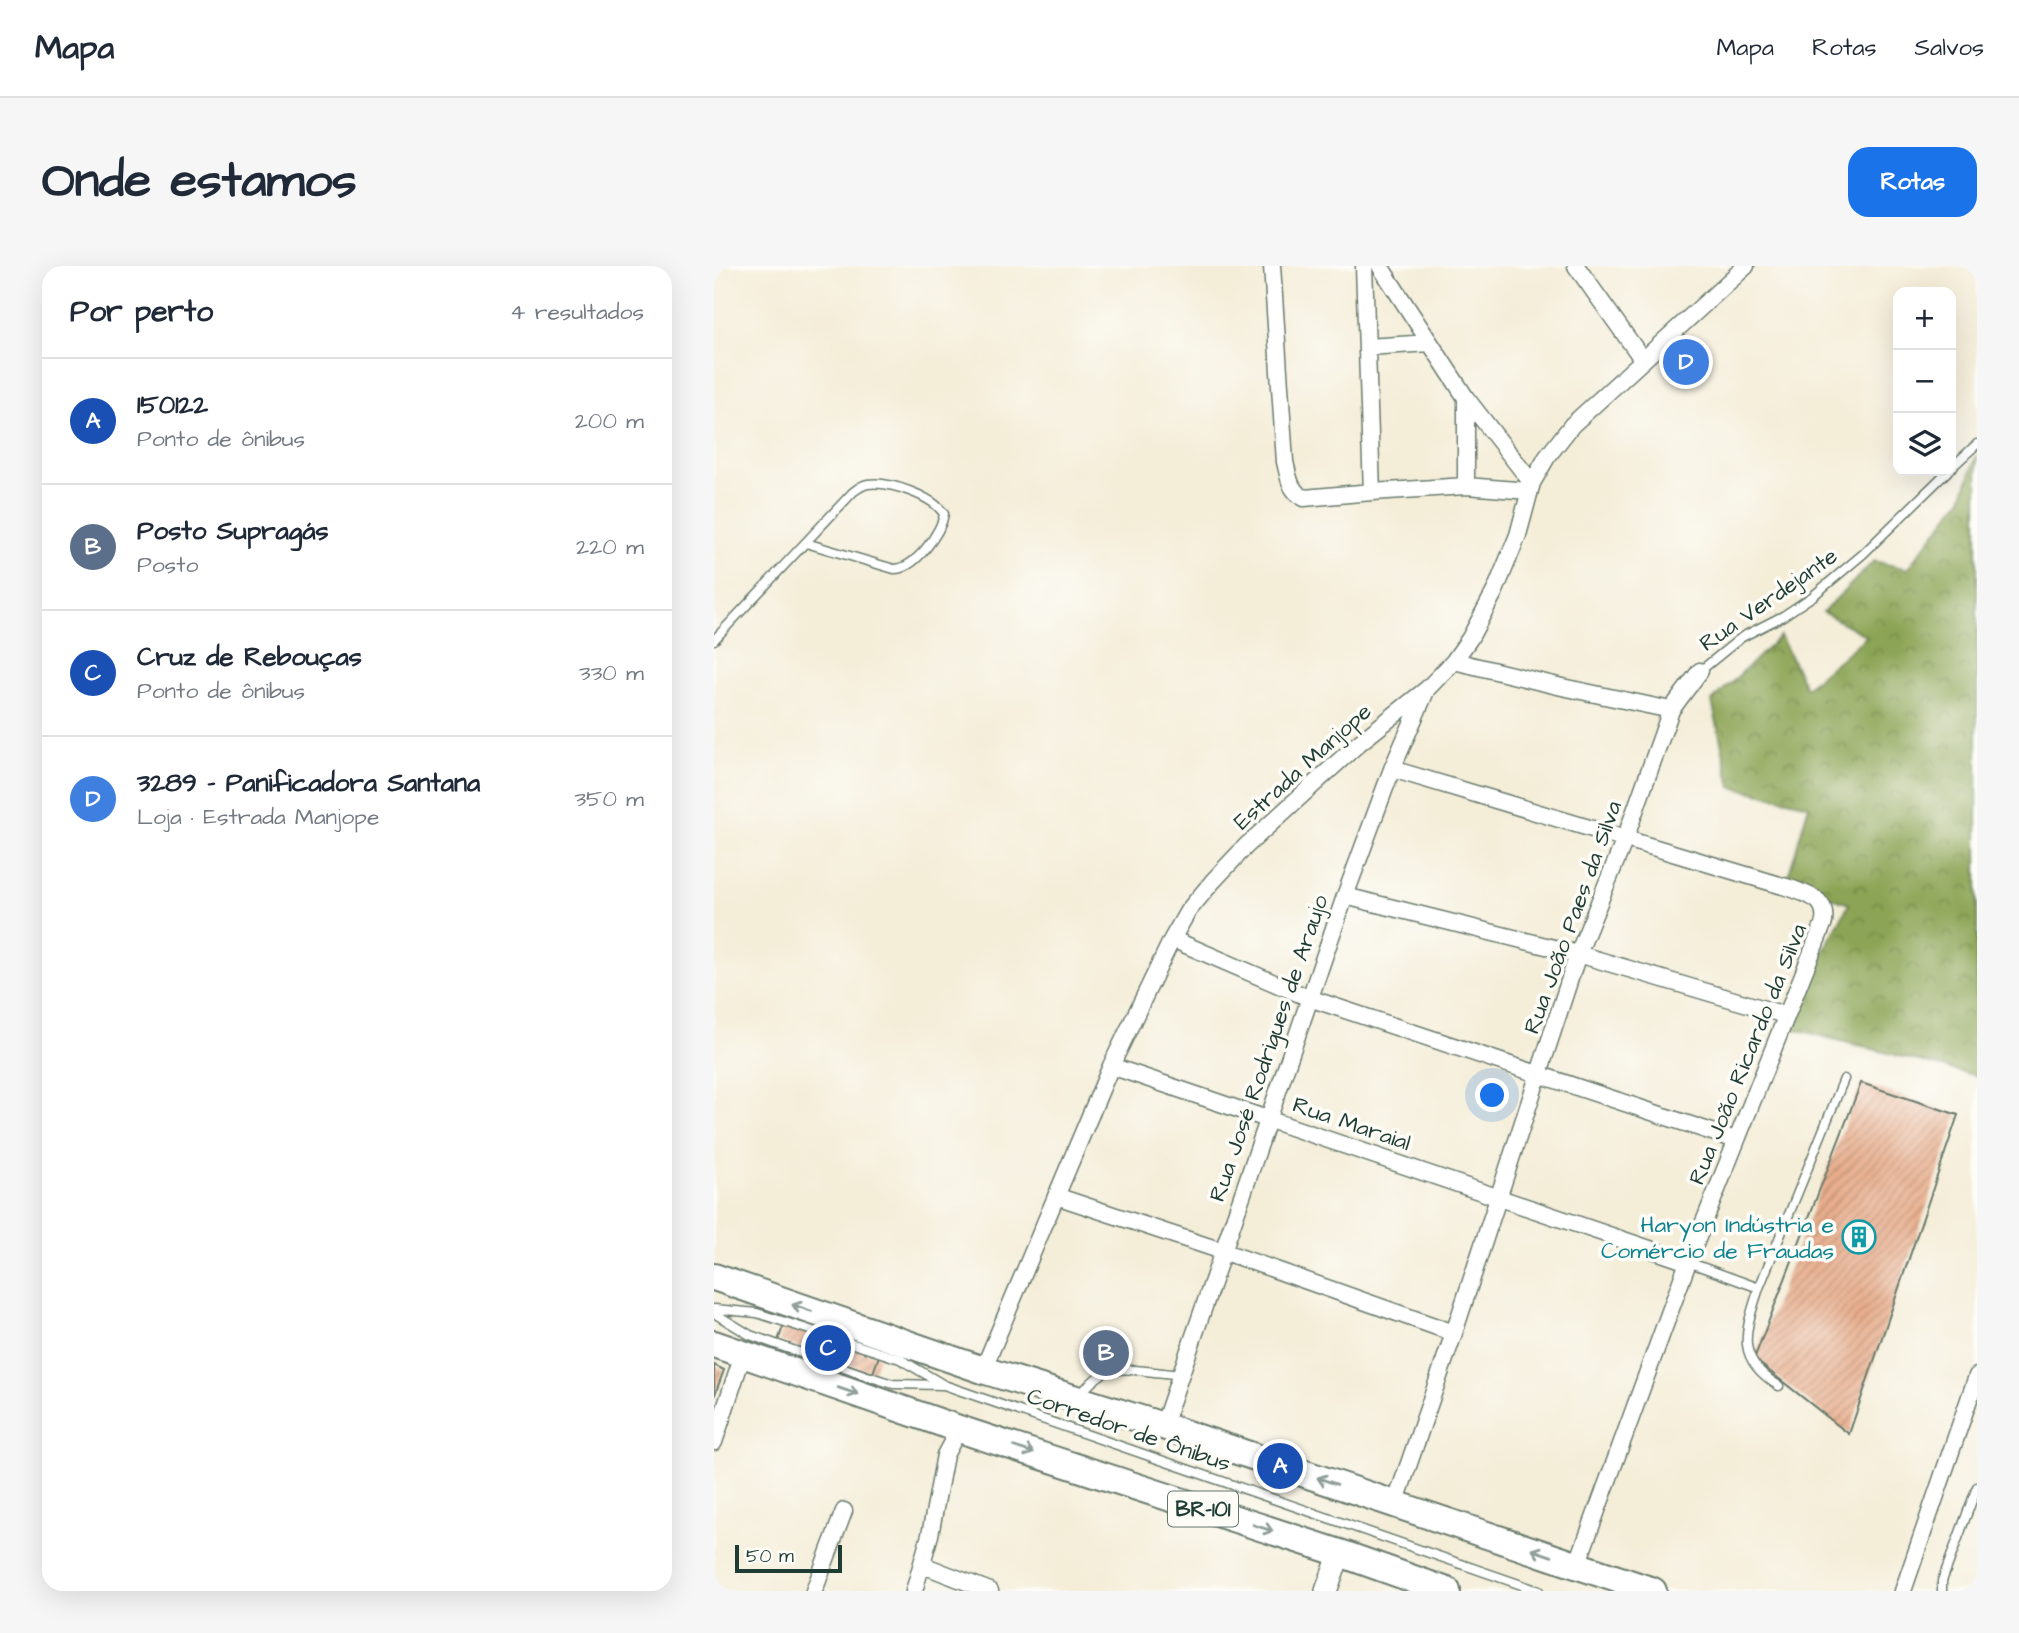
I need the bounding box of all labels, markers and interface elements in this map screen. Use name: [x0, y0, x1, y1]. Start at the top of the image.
text: Mapa: [35, 25, 114, 71]
text: Mapa: [1716, 31, 1774, 65]
text: Rotas: [1812, 31, 1877, 65]
text: Salvos: [1915, 31, 1984, 65]
button: Rotas: [1848, 147, 1977, 217]
text: Onde estamos: [42, 148, 357, 216]
map controls: [1893, 287, 1956, 476]
button: +: [1893, 287, 1956, 350]
text: Por perto: [70, 291, 213, 333]
text: 4 resultados: [510, 296, 644, 328]
pin: D: [1663, 336, 1709, 388]
button: −: [1893, 350, 1956, 413]
text: 150122: [137, 387, 208, 423]
text: A: [86, 405, 100, 437]
text: 200 m: [575, 405, 644, 437]
button: layers: [1893, 413, 1956, 476]
text: Ponto de ônibus: [137, 423, 305, 455]
text: Posto Supragás: [137, 513, 328, 549]
text: B: [85, 531, 101, 563]
text: 220 m: [576, 531, 644, 563]
street label: Rua Verdejante: [1693, 540, 1844, 659]
text: Posto: [137, 549, 198, 581]
text: Cruz de Rebouças: [137, 639, 362, 675]
text: C: [85, 657, 101, 689]
text: 330 m: [579, 657, 644, 689]
text: Ponto de ônibus: [137, 675, 305, 707]
street label: Estrada Manjope: [1227, 696, 1379, 838]
text: 3289 - Panificadora Santana: [137, 765, 480, 801]
text: D: [86, 783, 100, 815]
text: 350 m: [574, 783, 644, 815]
street label: Rua João Paes da Silva: [1516, 796, 1630, 1038]
text: Loja · Estrada Manjope: [137, 801, 379, 833]
street label: Rua José Rodrigues de Araujo: [1201, 891, 1338, 1206]
street label: Rua João Ricardo da Silva: [1681, 919, 1815, 1190]
your location: [1475, 1078, 1509, 1112]
street label: Rua Maraial: [1288, 1089, 1415, 1159]
place label: Haryon Indústria e Comércio de Fraudas: [1601, 1209, 1834, 1267]
building icon: Haryon Indústria e Comércio de Fraudas: [1840, 1218, 1878, 1256]
one-way arrow: [792, 1301, 814, 1313]
pin: C: [805, 1322, 851, 1374]
pin: B: [1083, 1327, 1129, 1379]
street label: Corredor de Ônibus: [1022, 1380, 1235, 1480]
one-way arrow: [836, 1386, 858, 1398]
pin: A: [1257, 1440, 1303, 1492]
one-way arrow: [1012, 1445, 1034, 1457]
one-way arrow: [1316, 1474, 1338, 1486]
road number: BR-101: [1168, 1492, 1238, 1526]
one-way arrow: [1252, 1523, 1274, 1536]
scale bar: [735, 1542, 842, 1574]
text: 50 m: [746, 1543, 794, 1570]
one-way arrow: [1532, 1546, 1554, 1558]

